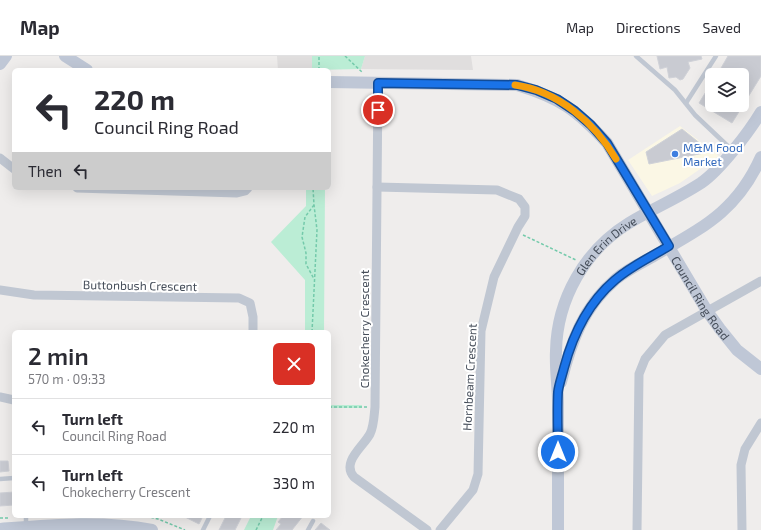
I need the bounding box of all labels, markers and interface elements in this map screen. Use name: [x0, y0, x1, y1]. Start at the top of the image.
text: Map: [20, 16, 60, 39]
text: Map: [566, 19, 594, 36]
text: Directions: [616, 19, 681, 36]
text: Saved: [703, 19, 741, 36]
map controls: [705, 68, 749, 112]
button: layers: [705, 68, 749, 112]
text: 220 m: [94, 82, 175, 116]
icon: left: [28, 84, 80, 136]
pin: [361, 93, 395, 127]
icon: arrive: [367, 99, 389, 121]
text: Council Ring Road: [94, 116, 239, 138]
place label: M&M Food Market: [683, 140, 743, 168]
marker: M&M Food Market: [670, 149, 680, 159]
icon: left: [70, 160, 92, 182]
text: Then: [28, 162, 62, 180]
street label: Glen Erin Drive: [572, 213, 639, 278]
street label: Council Ring Road: [669, 253, 733, 343]
street label: Chokecherry Crescent: [357, 269, 371, 388]
street label: Buttonbush Crescent: [83, 277, 198, 293]
street label: Hornbeam Crescent: [459, 323, 479, 431]
text: 2 min: [28, 341, 89, 370]
button: close: [273, 343, 315, 385]
text: 570 m · 09:33: [28, 371, 105, 387]
text: Turn left: [62, 410, 123, 428]
icon: left: [28, 416, 50, 438]
text: 220 m: [273, 418, 315, 436]
text: Council Ring Road: [62, 428, 167, 444]
position arrow: [537, 431, 579, 473]
text: Turn left: [62, 466, 123, 484]
icon: left: [28, 472, 50, 494]
text: 330 m: [273, 474, 315, 492]
text: Chokecherry Crescent: [62, 484, 190, 500]

